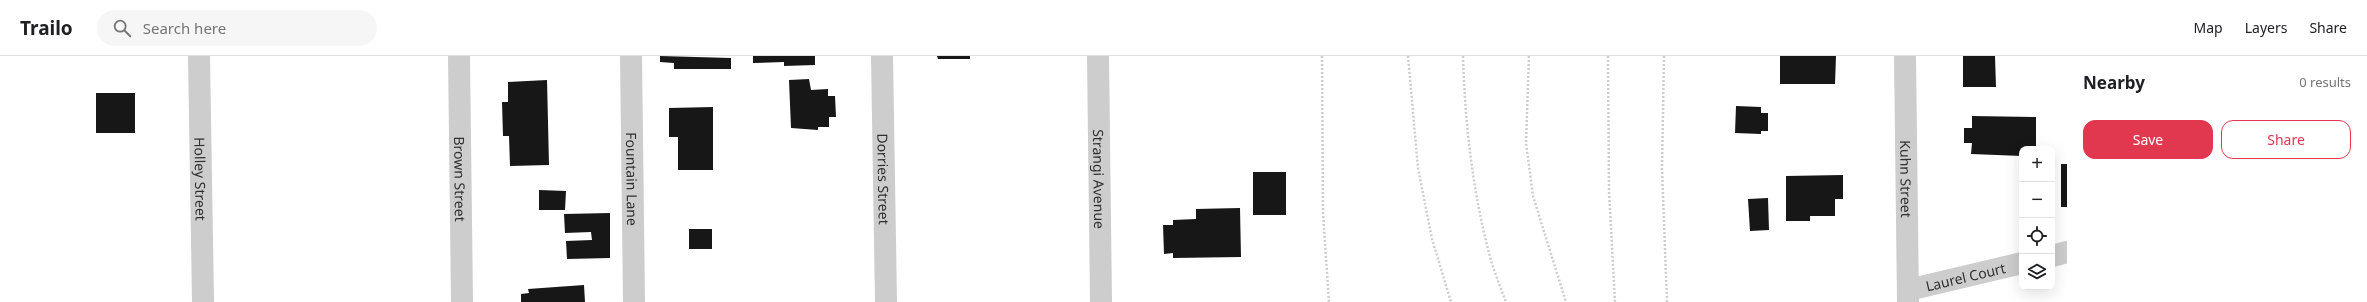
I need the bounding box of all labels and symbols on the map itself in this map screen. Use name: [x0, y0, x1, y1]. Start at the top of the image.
street label: Strangi Avenue: [1089, 129, 1110, 229]
street label: Fountain Lane: [622, 132, 643, 226]
street label: Dorries Street: [874, 133, 894, 225]
street label: Brown Street: [450, 136, 471, 222]
street label: Holley Street: [191, 137, 211, 221]
street label: Kuhn Street: [1897, 140, 1916, 218]
street label: Laurel Court: [1924, 258, 2007, 295]

